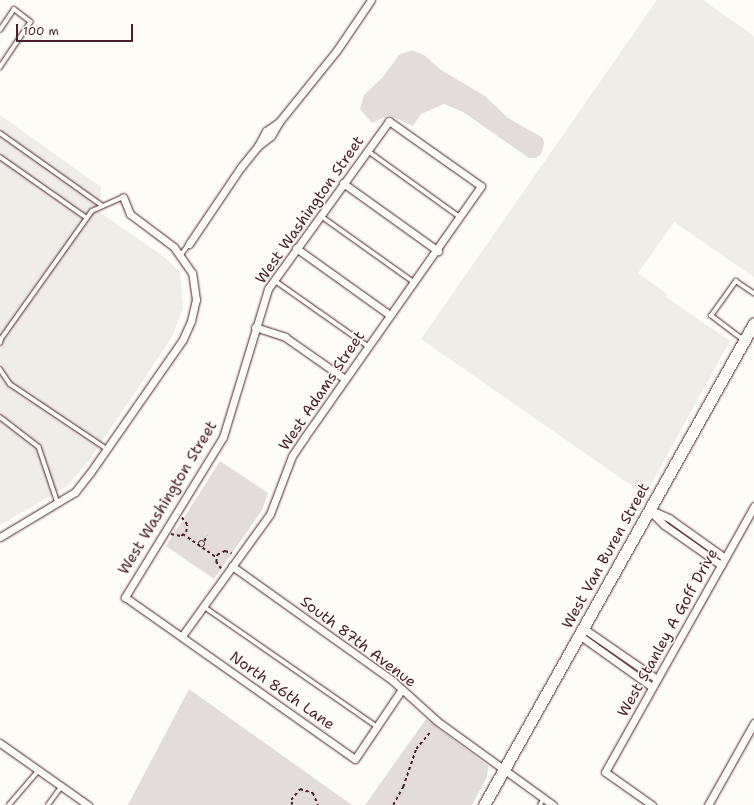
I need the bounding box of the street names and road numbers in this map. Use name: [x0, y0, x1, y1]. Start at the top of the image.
street label: West Washington Street: [252, 133, 368, 287]
street label: West Adams Street: [275, 328, 369, 454]
street label: West Washington Street: [115, 418, 221, 578]
street label: West Van Buren Street: [558, 480, 654, 632]
street label: West Stanley A Goff Drive: [614, 546, 722, 720]
street label: South 87th Avenue: [297, 593, 419, 691]
street label: North 86th Lane: [226, 648, 338, 734]

